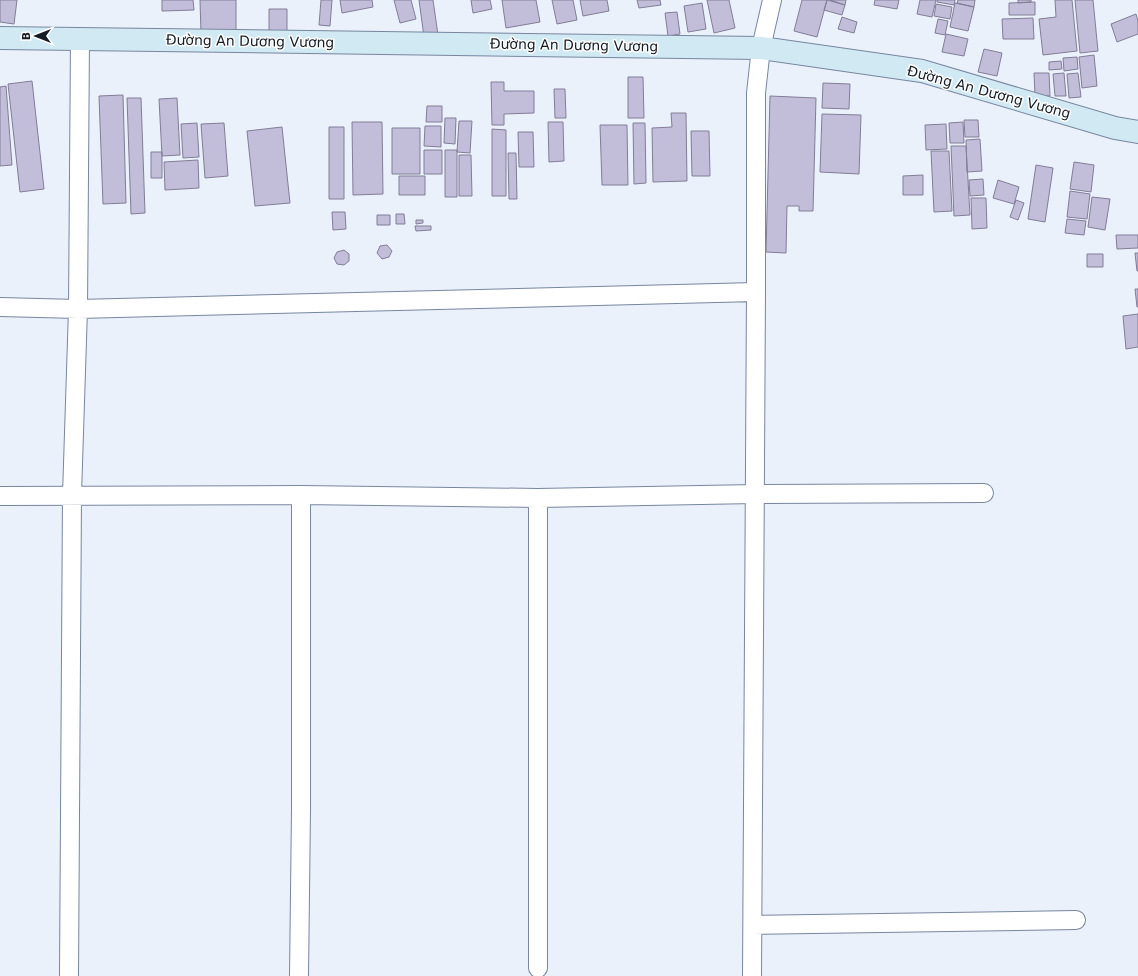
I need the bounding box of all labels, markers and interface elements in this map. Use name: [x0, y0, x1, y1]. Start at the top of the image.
north arrow: [16, 16, 56, 56]
text: B: [20, 32, 33, 40]
street label: Đường An Dương Vương: [166, 32, 334, 50]
street label: Đường An Dương Vương: [490, 36, 658, 54]
street label: Đường An Dương Vương: [905, 62, 1073, 122]

